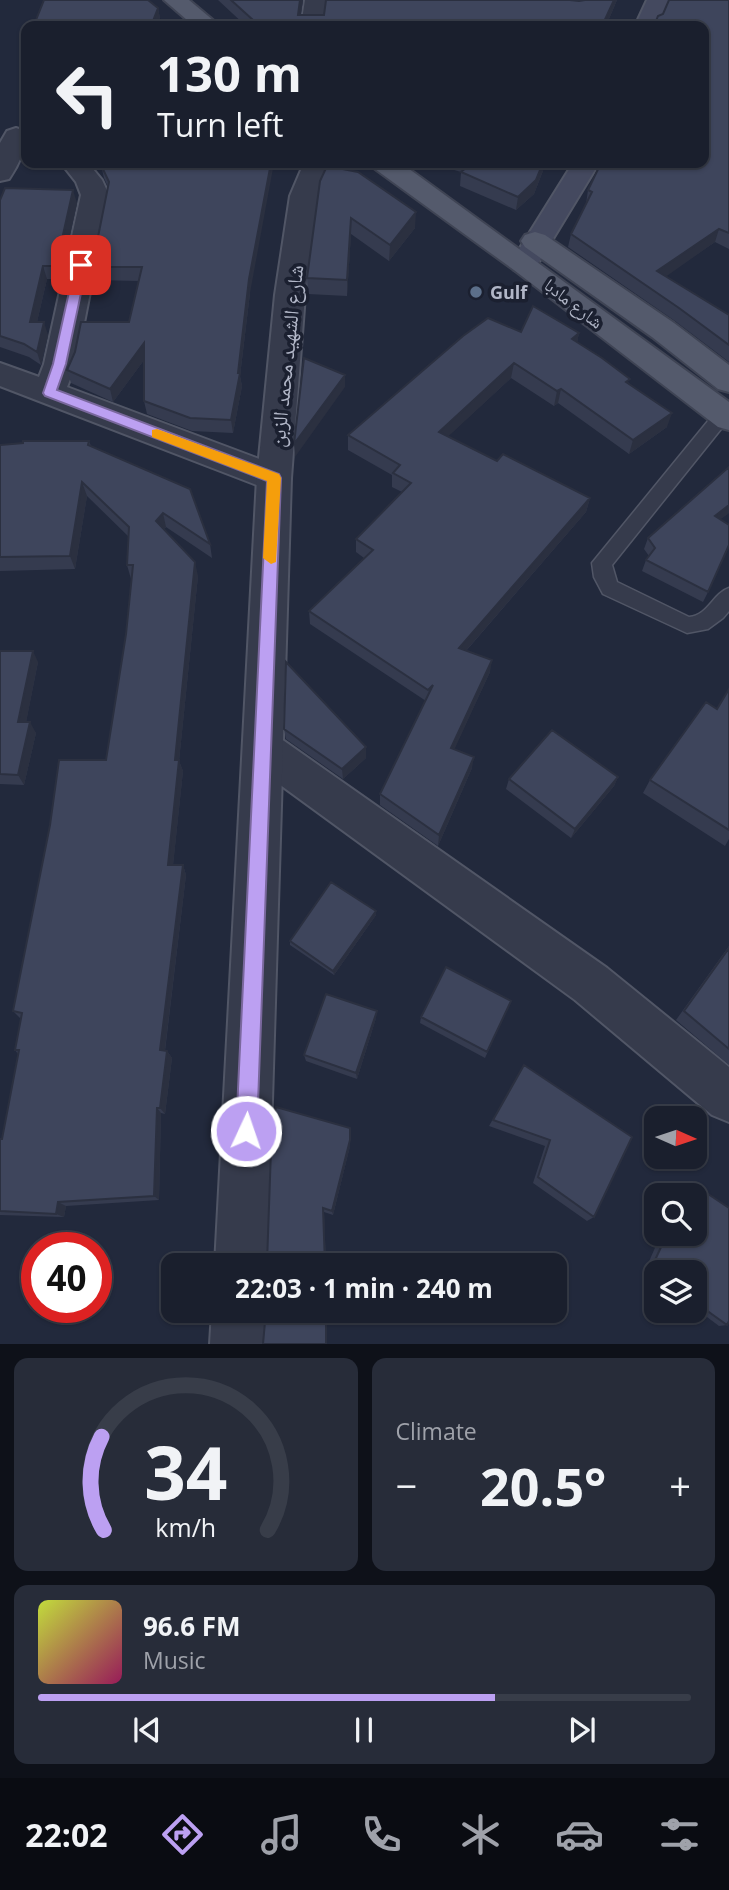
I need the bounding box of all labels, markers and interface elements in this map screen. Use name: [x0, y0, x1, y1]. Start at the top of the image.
text: 130 m: [157, 40, 302, 106]
icon: left: [42, 49, 133, 140]
text: Turn left: [157, 103, 283, 146]
pin: [51, 235, 111, 295]
icon: arrive: [62, 246, 100, 284]
street label: شارع الشهيد محمد الزبن: [262, 263, 310, 449]
street label: شارع مادبا: [540, 272, 608, 334]
place label: Gulf: [490, 280, 528, 304]
marker: Gulf: [468, 284, 484, 300]
position arrow: [209, 1094, 283, 1168]
north arrow: [644, 1106, 707, 1169]
map controls: [644, 1106, 707, 1323]
button: search: [644, 1183, 707, 1246]
speed limit sign: 40: [21, 1232, 112, 1323]
button: layers: [644, 1260, 707, 1323]
text: 22:03 · 1 min · 240 m: [235, 1270, 493, 1306]
text: Climate: [396, 1415, 477, 1447]
text: 34: [144, 1423, 227, 1522]
text: 20.5°: [480, 1450, 606, 1521]
text: −: [396, 1459, 417, 1511]
text: +: [669, 1459, 691, 1511]
text: km/h: [155, 1510, 216, 1544]
text: 96.6 FM: [143, 1608, 241, 1644]
text: Music: [143, 1644, 206, 1676]
icon: previous: [128, 1711, 166, 1749]
icon: pause: [345, 1711, 383, 1749]
icon: next: [563, 1711, 601, 1749]
icon: directions: [158, 1810, 207, 1859]
icon: music: [257, 1810, 306, 1859]
icon: phone: [357, 1810, 406, 1859]
icon: climate: [456, 1810, 505, 1859]
icon: car: [555, 1810, 604, 1859]
icon: filters: [655, 1810, 704, 1859]
text: 22:02: [25, 1813, 108, 1856]

